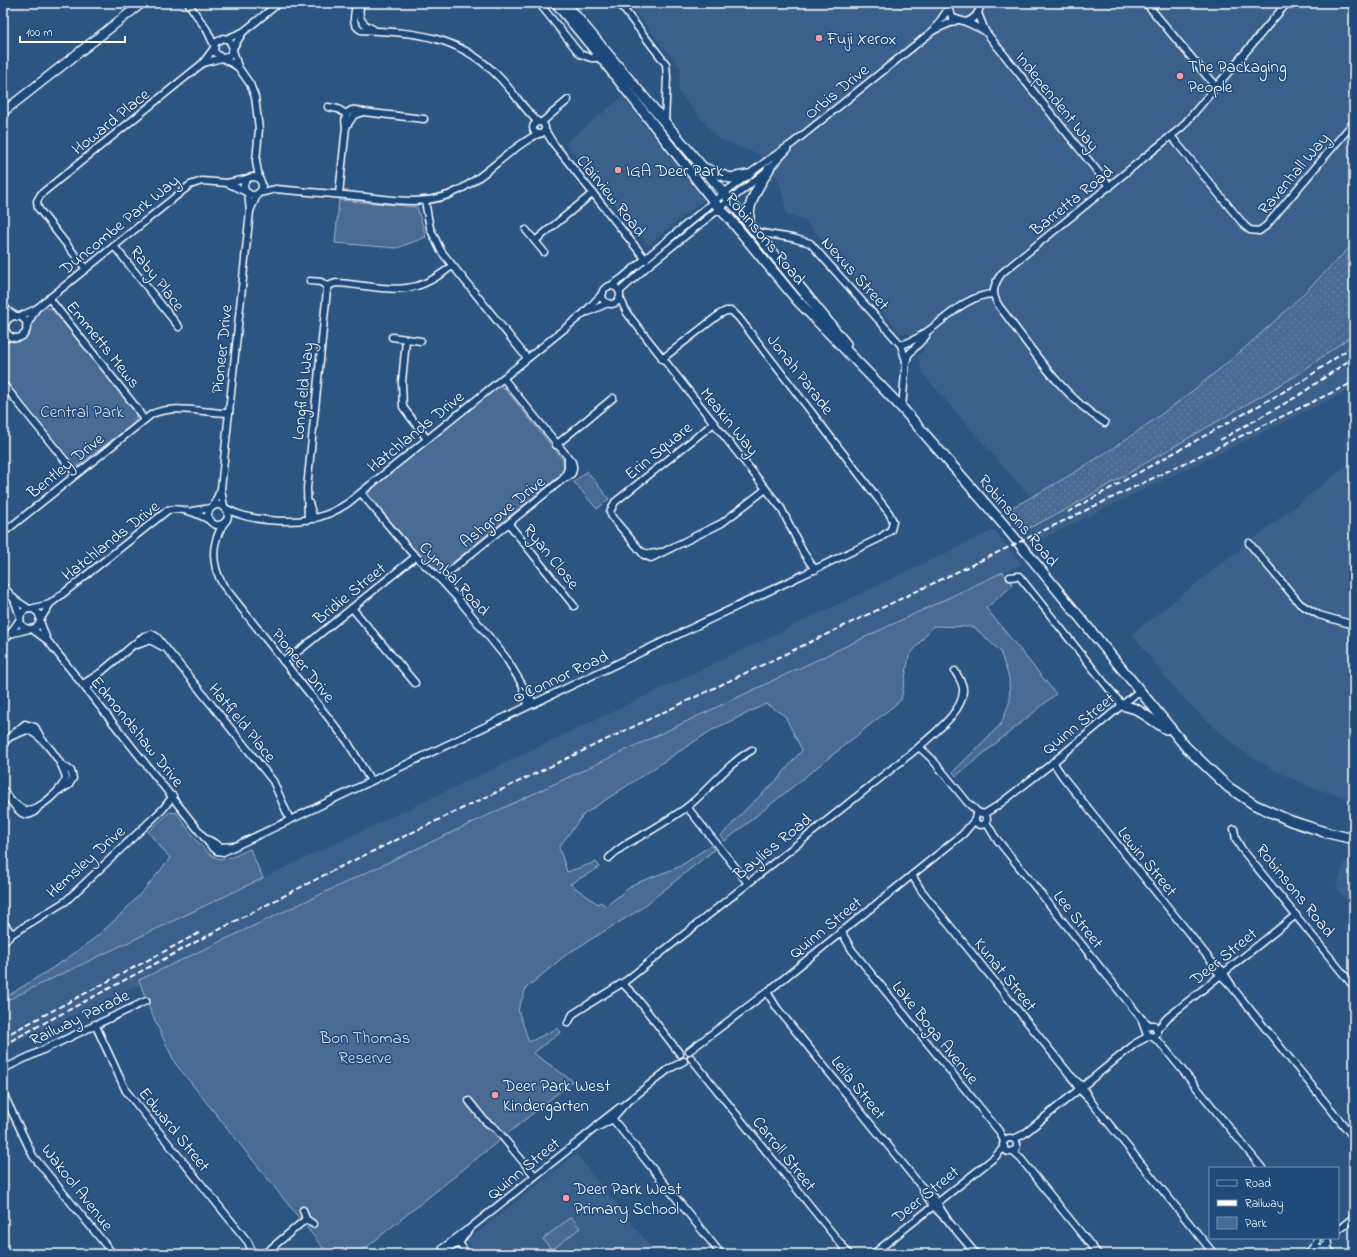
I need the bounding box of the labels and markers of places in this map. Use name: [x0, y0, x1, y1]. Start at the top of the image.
place label: Fuji Xerox: [826, 27, 896, 52]
marker: Fuji Xerox: [814, 33, 824, 43]
place label: The Packaging People: [1188, 55, 1287, 100]
marker: The Packaging People: [1175, 71, 1185, 81]
place label: IGA Deer Park: [626, 159, 724, 184]
marker: IGA Deer Park: [613, 165, 623, 175]
place label: Deer Park West Kindergarten: [502, 1074, 611, 1121]
marker: Deer Park West Kindergarten: [490, 1090, 500, 1100]
place label: Deer Park West Primary School: [573, 1177, 682, 1223]
marker: Deer Park West Primary School: [561, 1193, 571, 1203]

